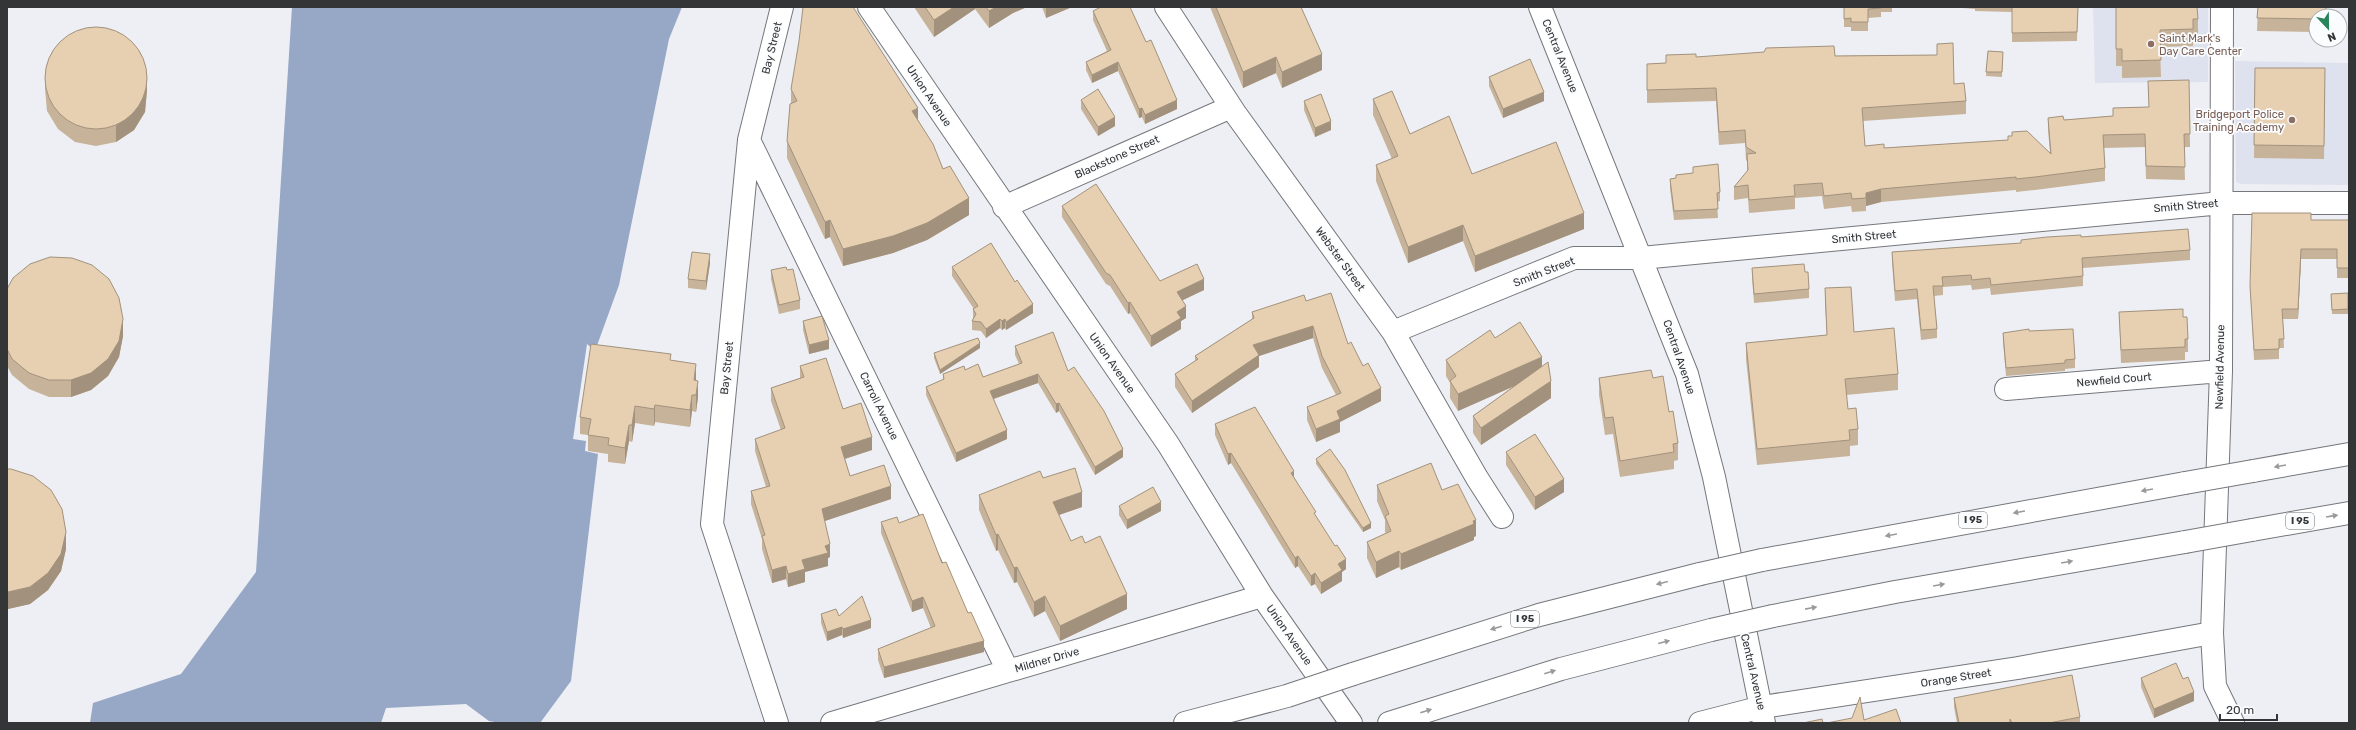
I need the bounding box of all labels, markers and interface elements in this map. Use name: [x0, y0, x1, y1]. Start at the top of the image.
north arrow: [2308, 8, 2348, 48]
street label: Central Avenue: [1539, 17, 1581, 95]
street label: Bay Street: [759, 20, 785, 76]
text: N: [2325, 29, 2338, 44]
place label: Saint Mark's Day Care Center: [2159, 32, 2243, 58]
marker: Saint Mark's Day Care Center: [2146, 39, 2156, 49]
street label: Union Avenue: [904, 63, 954, 129]
place label: Bridgeport Police Training Academy: [2193, 108, 2284, 134]
marker: Bridgeport Police Training Academy: [2287, 115, 2297, 125]
street label: Blackstone Street: [1073, 132, 1162, 182]
street label: Smith Street: [2153, 197, 2220, 215]
street label: Webster Street: [1312, 225, 1368, 294]
street label: Smith Street: [1831, 228, 1898, 246]
street label: Smith Street: [1511, 254, 1577, 290]
street label: Central Avenue: [1660, 318, 1698, 396]
street label: Newfield Avenue: [2213, 324, 2227, 410]
street label: Union Avenue: [1086, 330, 1138, 396]
street label: Bay Street: [718, 340, 736, 395]
street label: Carroll Avenue: [857, 370, 901, 442]
street label: Newfield Court: [2076, 370, 2153, 390]
one-way arrow: [2274, 463, 2286, 469]
one-way arrow: [2141, 487, 2153, 493]
one-way arrow: [2013, 509, 2025, 515]
road number: I 95: [1959, 512, 1987, 528]
road number: I 95: [2286, 513, 2314, 529]
one-way arrow: [2326, 513, 2338, 519]
one-way arrow: [1885, 532, 1897, 538]
one-way arrow: [2061, 559, 2073, 565]
one-way arrow: [1656, 580, 1669, 586]
one-way arrow: [1933, 581, 1945, 587]
street label: Union Avenue: [1263, 602, 1315, 668]
one-way arrow: [1805, 605, 1818, 611]
road number: I 95: [1511, 611, 1539, 627]
one-way arrow: [1490, 625, 1502, 631]
street label: Central Avenue: [1738, 632, 1768, 712]
one-way arrow: [1658, 639, 1670, 645]
street label: Mildner Drive: [1013, 645, 1081, 675]
street label: Orange Street: [1920, 666, 1993, 690]
one-way arrow: [1544, 669, 1556, 675]
scale bar: [2220, 696, 2277, 722]
text: 20 m: [2226, 703, 2254, 717]
one-way arrow: [1420, 707, 1432, 713]

